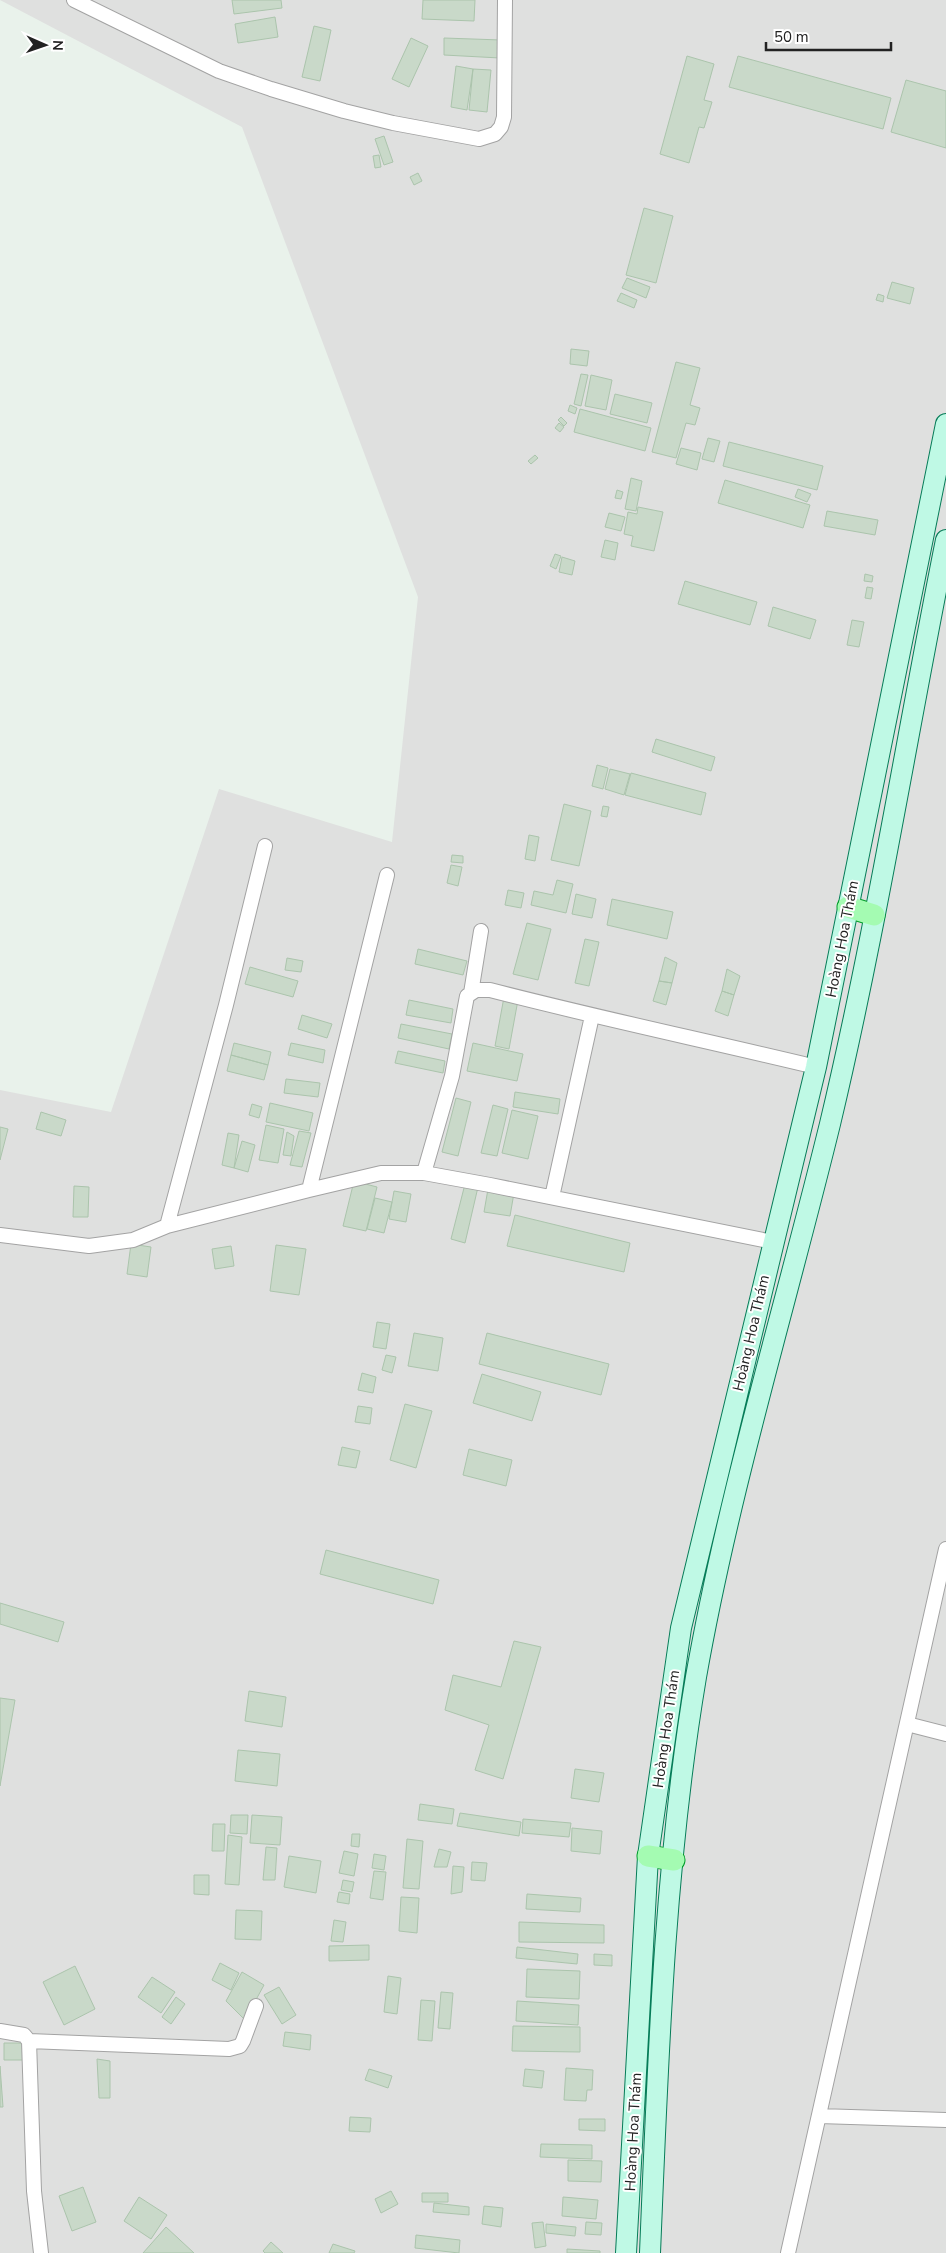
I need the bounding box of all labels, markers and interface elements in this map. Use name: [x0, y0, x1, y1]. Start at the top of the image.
north arrow: [20, 20, 70, 70]
scale bar: [766, 20, 891, 52]
text: 50 m: [774, 27, 809, 47]
text: N: [48, 40, 67, 51]
street label: Hoàng Hoa Thám: [821, 879, 863, 999]
street label: Hoàng Hoa Thám: [728, 1273, 774, 1393]
street label: Hoàng Hoa Thám: [648, 1669, 684, 1789]
street label: Hoàng Hoa Thám: [620, 2072, 646, 2192]

